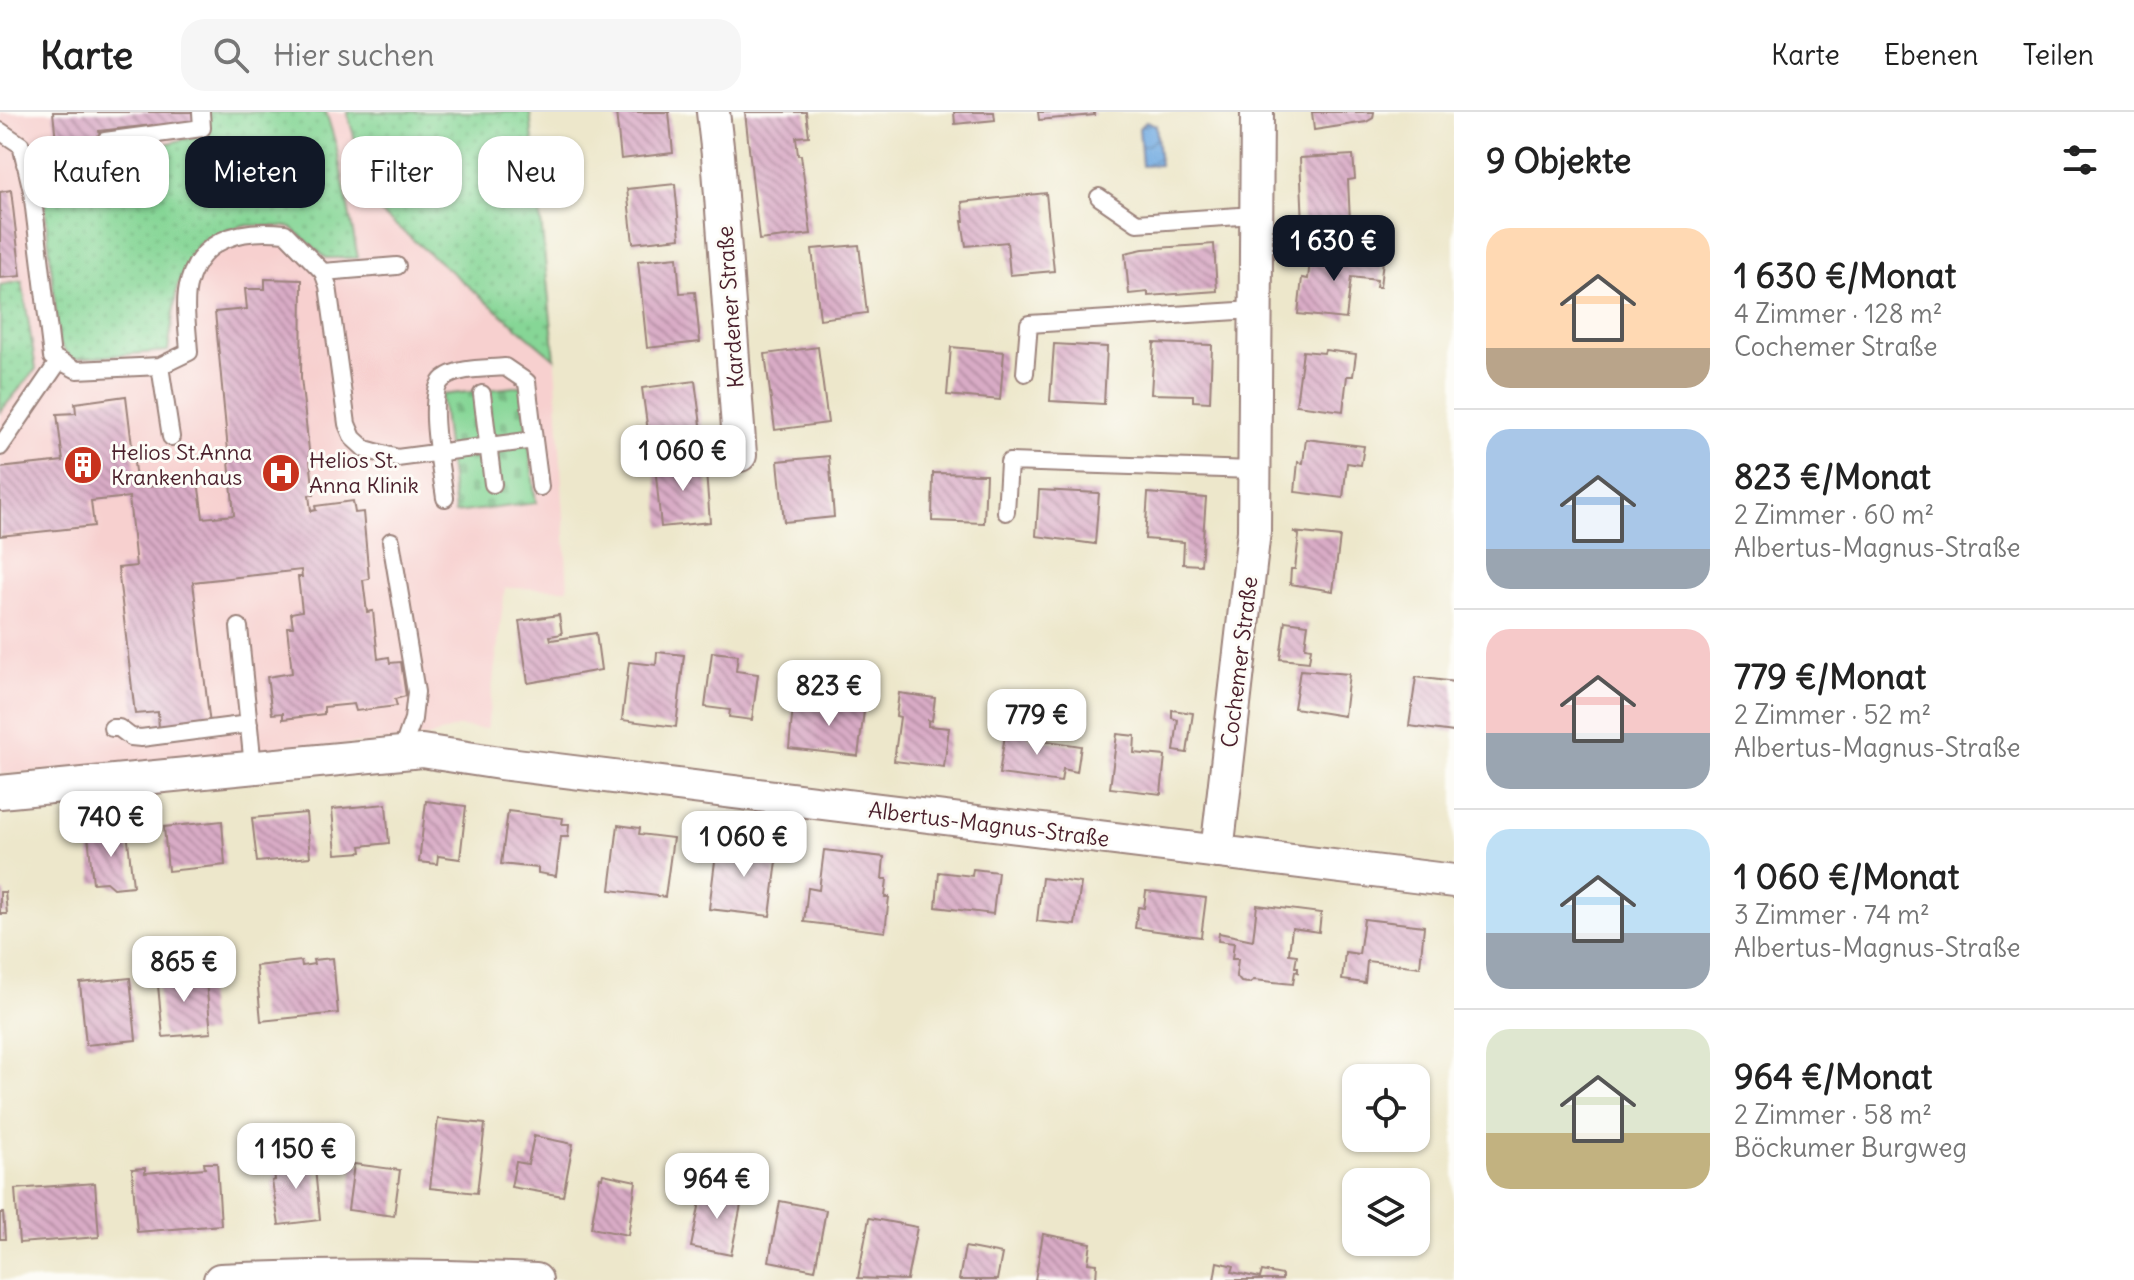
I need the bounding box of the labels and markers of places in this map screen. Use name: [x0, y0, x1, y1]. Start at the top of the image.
pin: 1 630 €: [1260, 215, 1408, 283]
pin: 1 060 €: [609, 425, 757, 493]
place label: Helios St.Anna Krankenhaus: [111, 438, 252, 491]
building icon: Helios St.Anna Krankenhaus: [62, 444, 104, 486]
place label: Helios St. Anna Klinik: [309, 446, 419, 499]
hospital icon: Helios St. Anna Klinik: [260, 452, 302, 494]
pin: 823 €: [773, 660, 885, 728]
pin: 779 €: [981, 689, 1093, 757]
pin: 740 €: [55, 791, 167, 859]
pin: 1 060 €: [670, 811, 818, 879]
pin: 865 €: [128, 936, 240, 1004]
pin: 1 150 €: [222, 1123, 370, 1191]
pin: 964 €: [661, 1153, 773, 1221]

